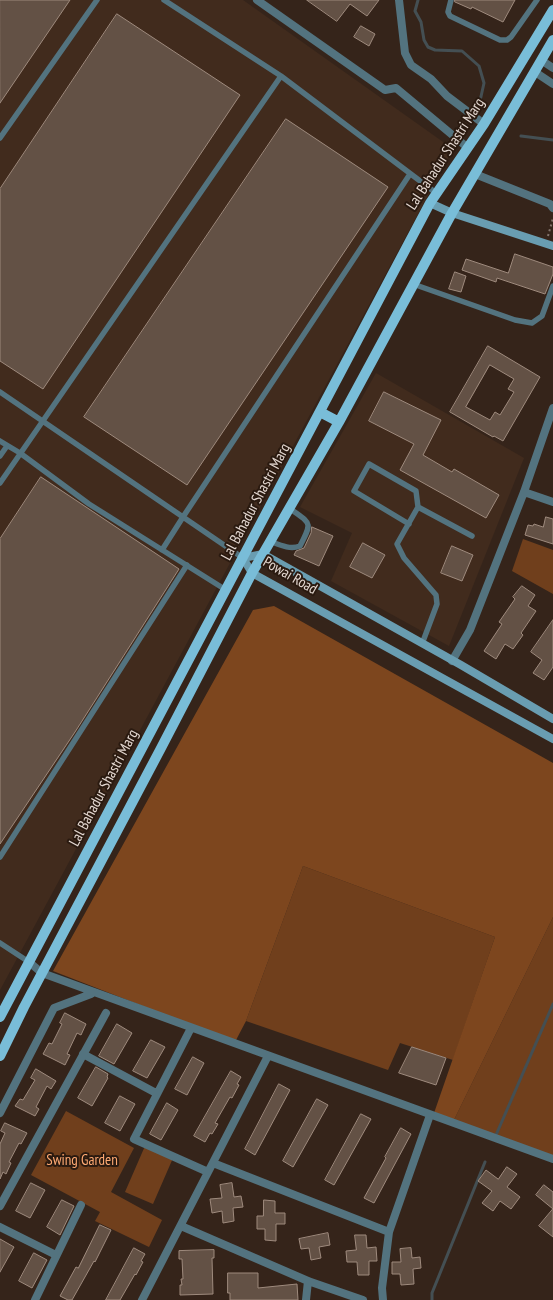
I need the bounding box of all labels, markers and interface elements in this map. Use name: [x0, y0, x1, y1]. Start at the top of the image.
street label: Lal Bahadur Shastri Marg: [403, 95, 489, 213]
street label: Lal Bahadur Shastri Marg: [218, 441, 294, 563]
street label: Powai Road: [260, 553, 320, 599]
street label: Lal Bahadur Shastri Marg: [66, 727, 142, 849]
park label: Swing Garden: [46, 1152, 118, 1170]

